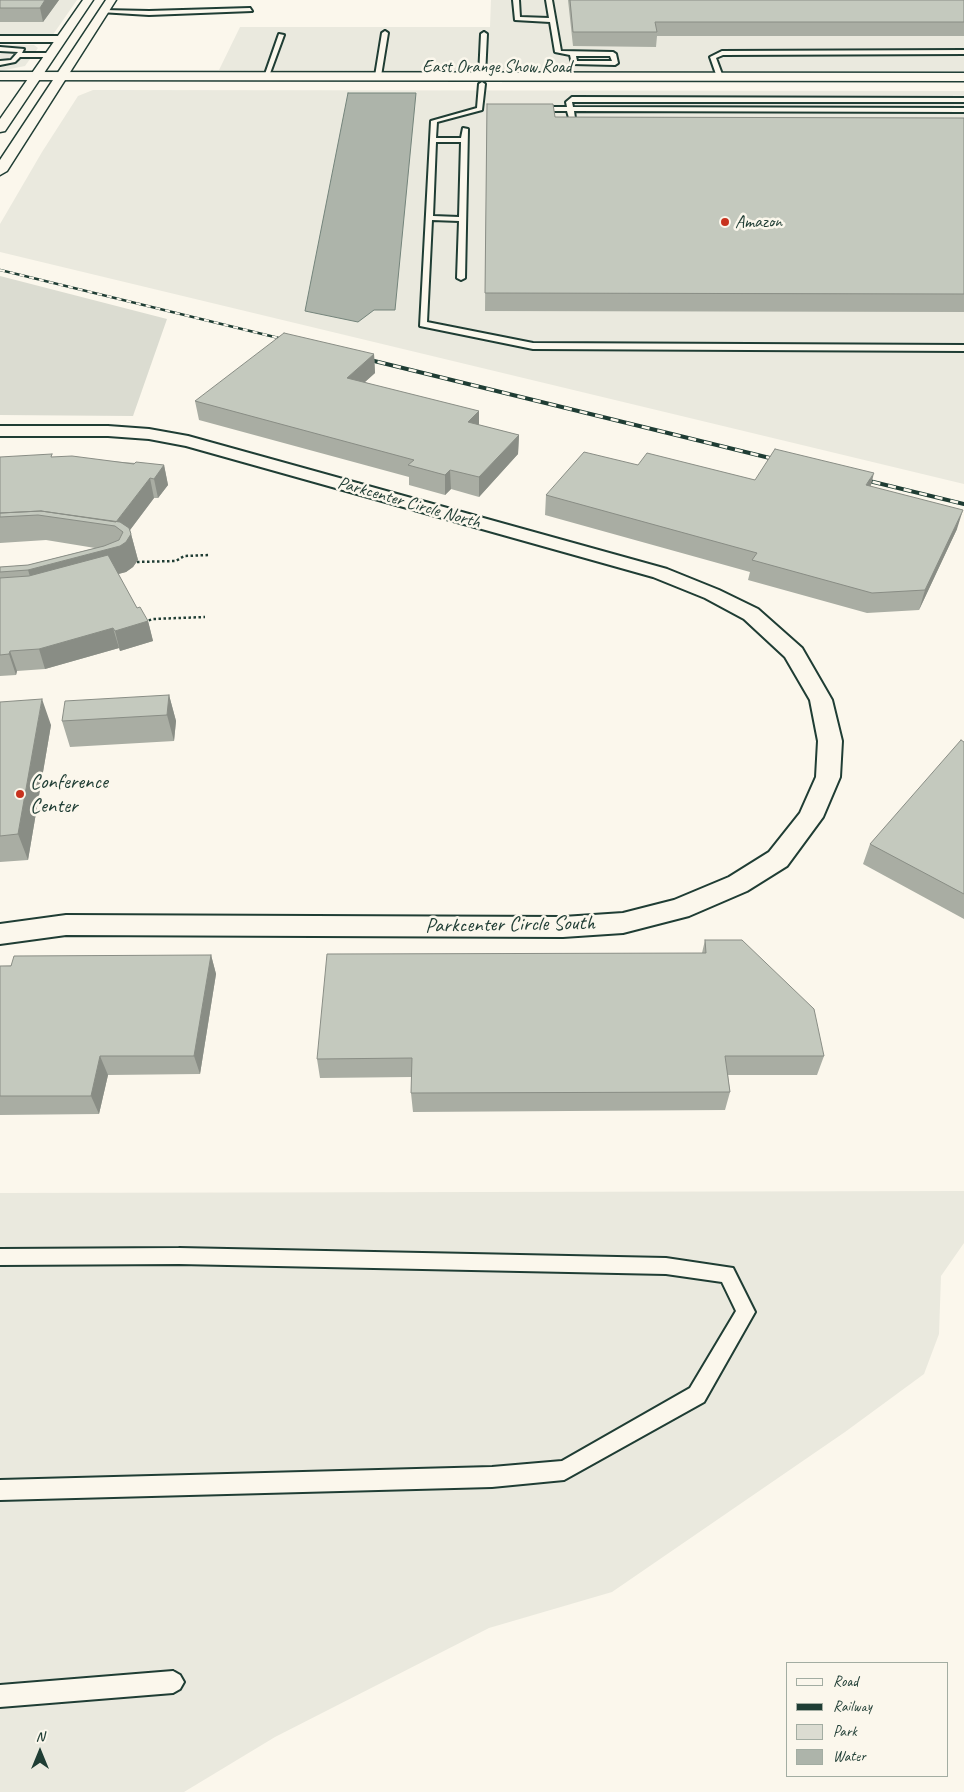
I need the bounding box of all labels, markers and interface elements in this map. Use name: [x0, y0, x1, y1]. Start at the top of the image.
street label: East Orange Show Road: [422, 56, 572, 78]
place label: Amazon: [735, 211, 782, 233]
marker: Amazon: [719, 216, 731, 228]
street label: Parkcenter Circle North: [335, 472, 483, 534]
place label: Conference Center: [30, 769, 108, 819]
marker: Conference Center: [14, 788, 26, 800]
street label: Parkcenter Circle South: [425, 911, 595, 939]
legend: [786, 1662, 949, 1777]
text: Road: [833, 1672, 858, 1691]
text: Railway: [833, 1697, 872, 1716]
text: Park: [833, 1722, 857, 1741]
north arrow: [15, 1727, 65, 1777]
text: N: [36, 1728, 44, 1745]
text: Water: [833, 1747, 866, 1766]

